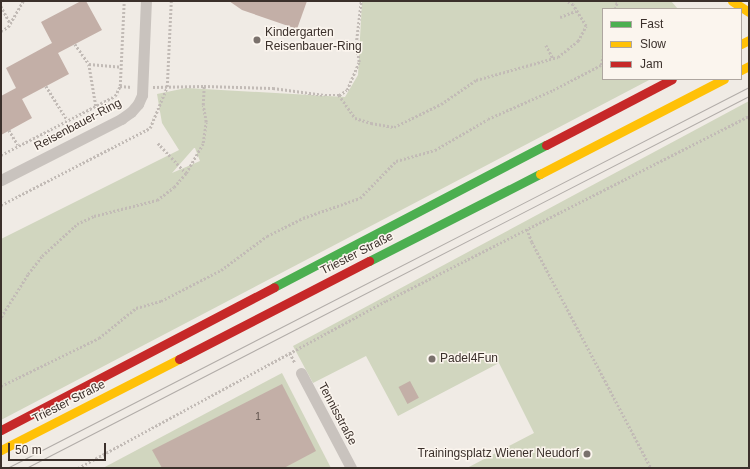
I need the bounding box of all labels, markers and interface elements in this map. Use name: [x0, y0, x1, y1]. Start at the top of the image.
legend: [602, 8, 742, 80]
text: Fast: [640, 17, 663, 31]
place label: Kindergarten Reisenbauer-Ring: [265, 26, 362, 54]
marker: Kindergarten Reisenbauer-Ring: [252, 35, 262, 45]
text: Slow: [640, 37, 666, 51]
text: Jam: [640, 57, 663, 71]
street label: Reisenbauer-Ring: [32, 96, 124, 154]
street label: Triester Straße: [318, 230, 396, 278]
place label: Padel4Fun: [440, 352, 498, 366]
marker: Padel4Fun: [427, 354, 437, 364]
street label: Triester Straße: [30, 378, 108, 426]
street label: Tennisstraße: [315, 380, 359, 448]
house number: 1: [255, 411, 261, 423]
scale bar: [10, 435, 108, 461]
text: 50 m: [15, 443, 42, 457]
place label: Trainingsplatz Wiener Neudorf: [417, 447, 579, 461]
marker: Trainingsplatz Wiener Neudorf: [582, 449, 592, 459]

